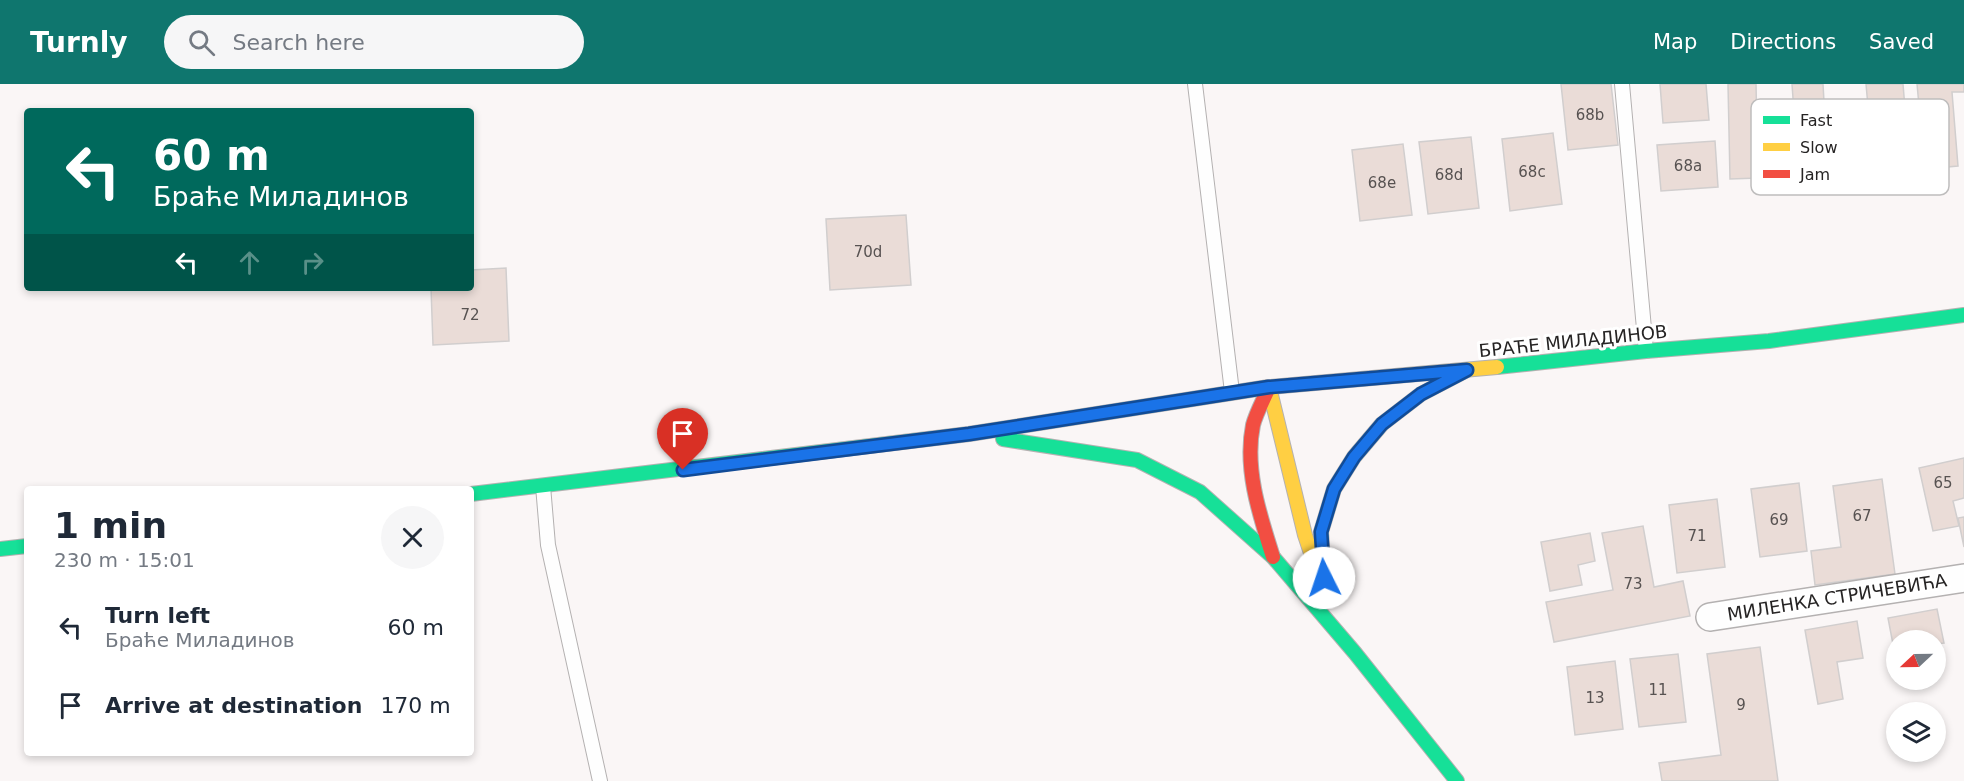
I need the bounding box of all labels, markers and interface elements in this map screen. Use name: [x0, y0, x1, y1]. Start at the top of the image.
search box: [164, 15, 584, 69]
text: Turnly: [30, 26, 128, 59]
icon: search: [185, 26, 218, 59]
text: Search here: [233, 30, 365, 55]
text: Map: [1653, 30, 1697, 54]
text: Directions: [1730, 30, 1836, 54]
text: Saved: [1869, 30, 1934, 54]
legend: [1751, 99, 1949, 195]
house number: 68b: [1576, 106, 1604, 124]
text: Fast: [1800, 111, 1832, 130]
text: 60 m: [153, 131, 270, 180]
icon: left: [54, 132, 132, 210]
text: Slow: [1800, 138, 1837, 157]
house number: 68a: [1674, 157, 1702, 175]
house number: 68c: [1518, 163, 1546, 181]
text: Jam: [1799, 165, 1830, 184]
house number: 68d: [1435, 166, 1463, 184]
house number: 68e: [1368, 174, 1396, 192]
text: Браће Миладинов: [153, 181, 409, 212]
house number: 70d: [854, 243, 882, 261]
icon: left: [170, 246, 203, 279]
icon: ahead: [233, 246, 266, 279]
icon: right: [296, 246, 329, 279]
house number: 72: [460, 306, 480, 324]
street label: БРАЋЕ МИЛАДИНОВ: [1478, 321, 1668, 361]
pin: [657, 408, 708, 470]
icon: arrive: [666, 417, 699, 450]
house number: 65: [1933, 474, 1953, 492]
text: 1 min: [54, 505, 167, 546]
button: close: [381, 506, 444, 569]
house number: 67: [1852, 507, 1872, 525]
house number: 69: [1769, 511, 1789, 529]
house number: 71: [1687, 527, 1707, 545]
position arrow: [1292, 546, 1356, 610]
text: 230 m · 15:01: [54, 548, 195, 572]
street label: МИЛЕНКА СТРИЧЕВИЋА: [1726, 569, 1949, 625]
house number: 73: [1623, 575, 1643, 593]
text: Turn left: [105, 603, 210, 628]
icon: left: [54, 611, 87, 644]
text: 60 m: [388, 615, 444, 640]
text: Браће Миладинов: [105, 628, 295, 652]
north arrow: [1886, 630, 1946, 690]
map controls: [1886, 630, 1946, 762]
house number: 11: [1648, 681, 1668, 699]
icon: arrive: [54, 689, 87, 722]
house number: 13: [1585, 689, 1605, 707]
text: Arrive at destination: [105, 693, 362, 718]
text: 170 m: [380, 693, 451, 718]
house number: 9: [1736, 696, 1746, 714]
button: layers: [1886, 702, 1946, 762]

